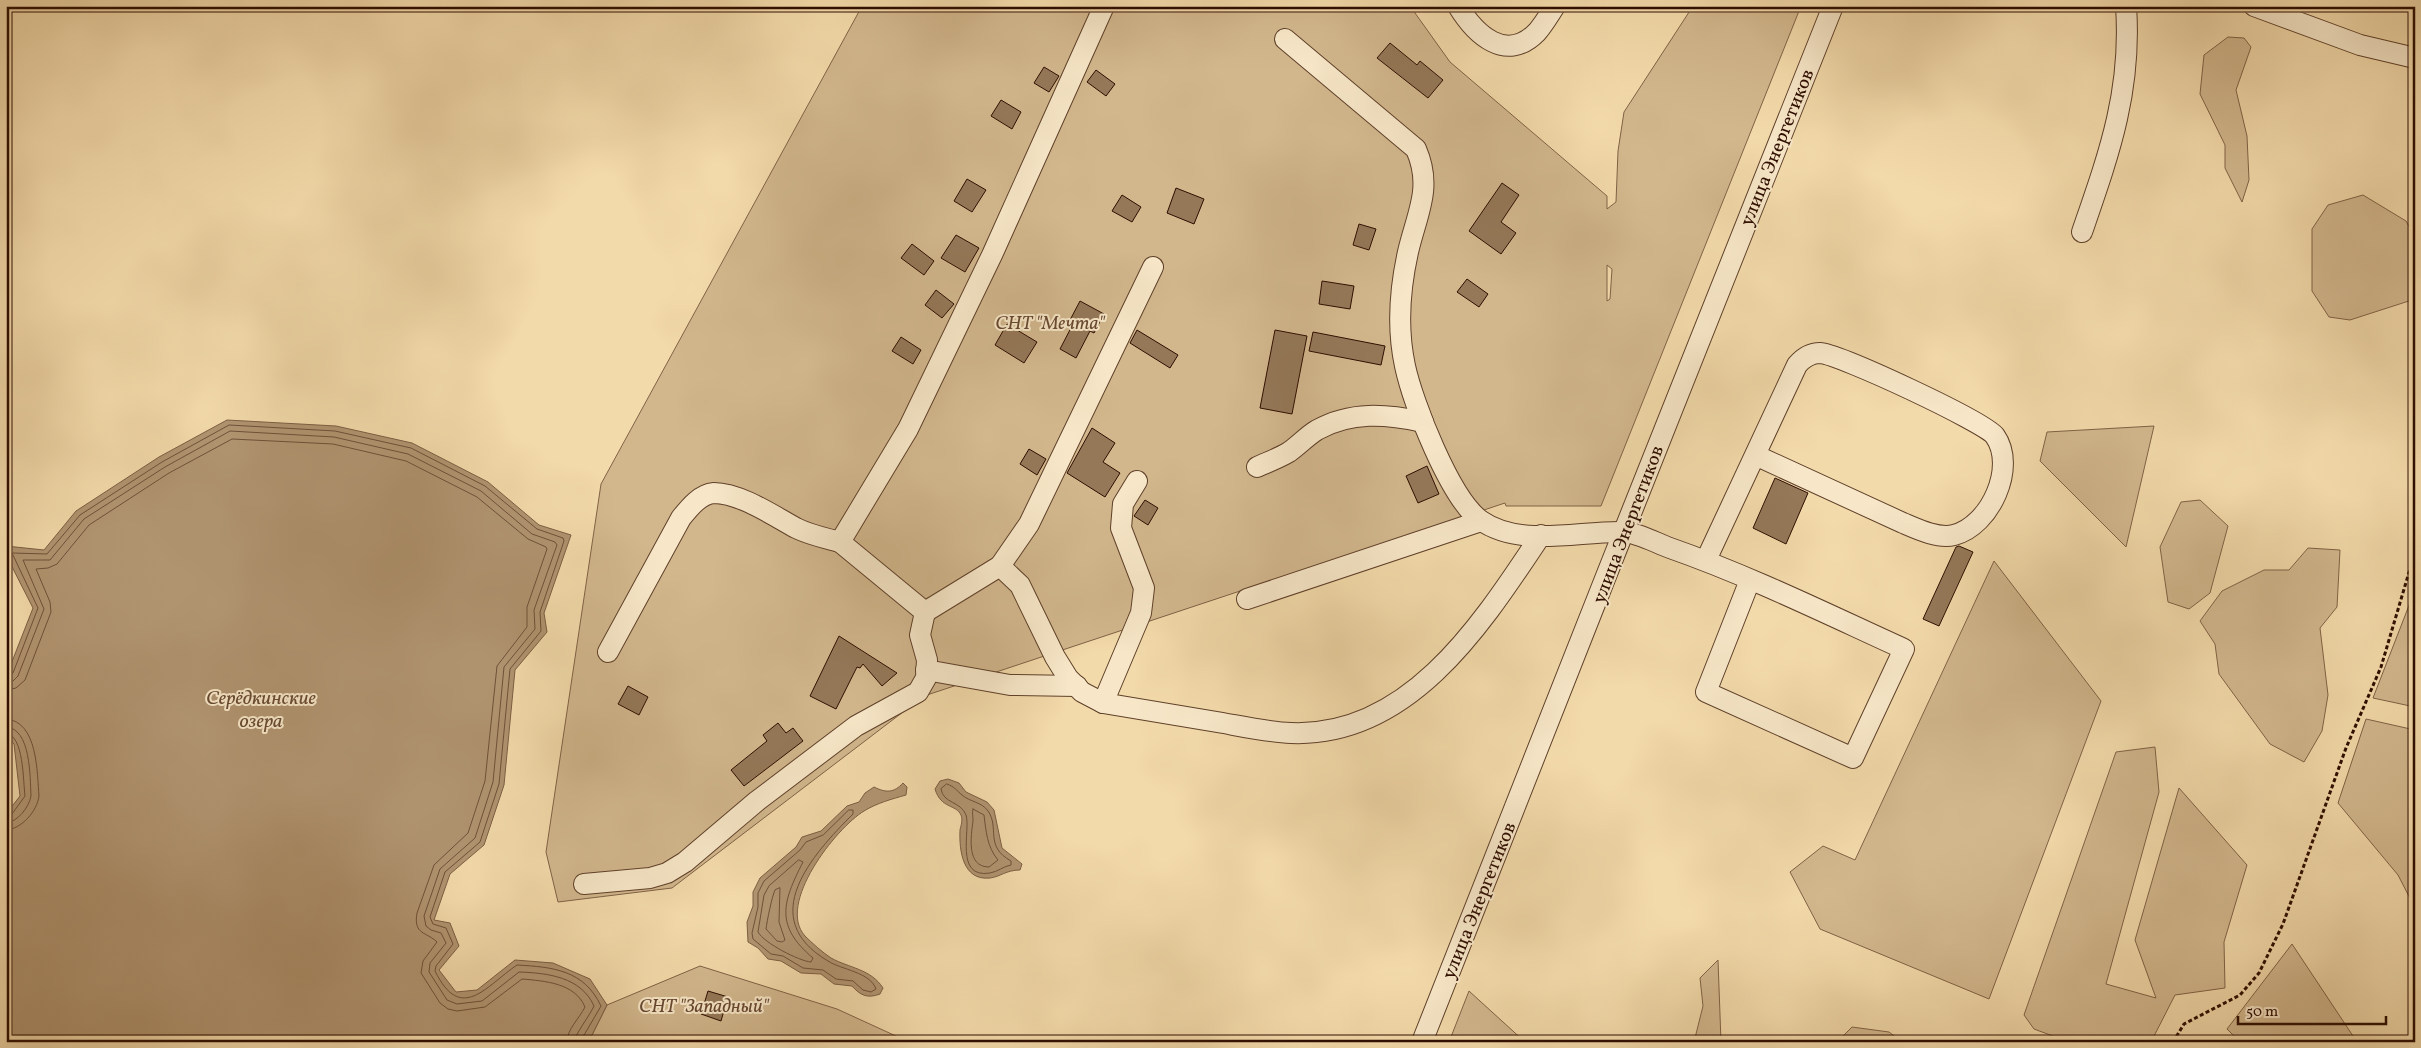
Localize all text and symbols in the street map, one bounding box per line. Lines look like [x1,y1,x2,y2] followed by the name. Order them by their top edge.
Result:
[1734,65,1821,230] street label: улица Энергетиков
[995,311,1105,337] park label: СНТ "Мечта"
[1587,442,1671,608] street label: улица Энергетиков
[206,685,317,736] water label: Серёдкинские озера
[1436,818,1523,983] street label: улица Энергетиков
[2238,993,2386,1025] scale bar
[639,994,770,1020] park label: СНТ "Западный"
[2246,1002,2278,1023] text: 50 m

